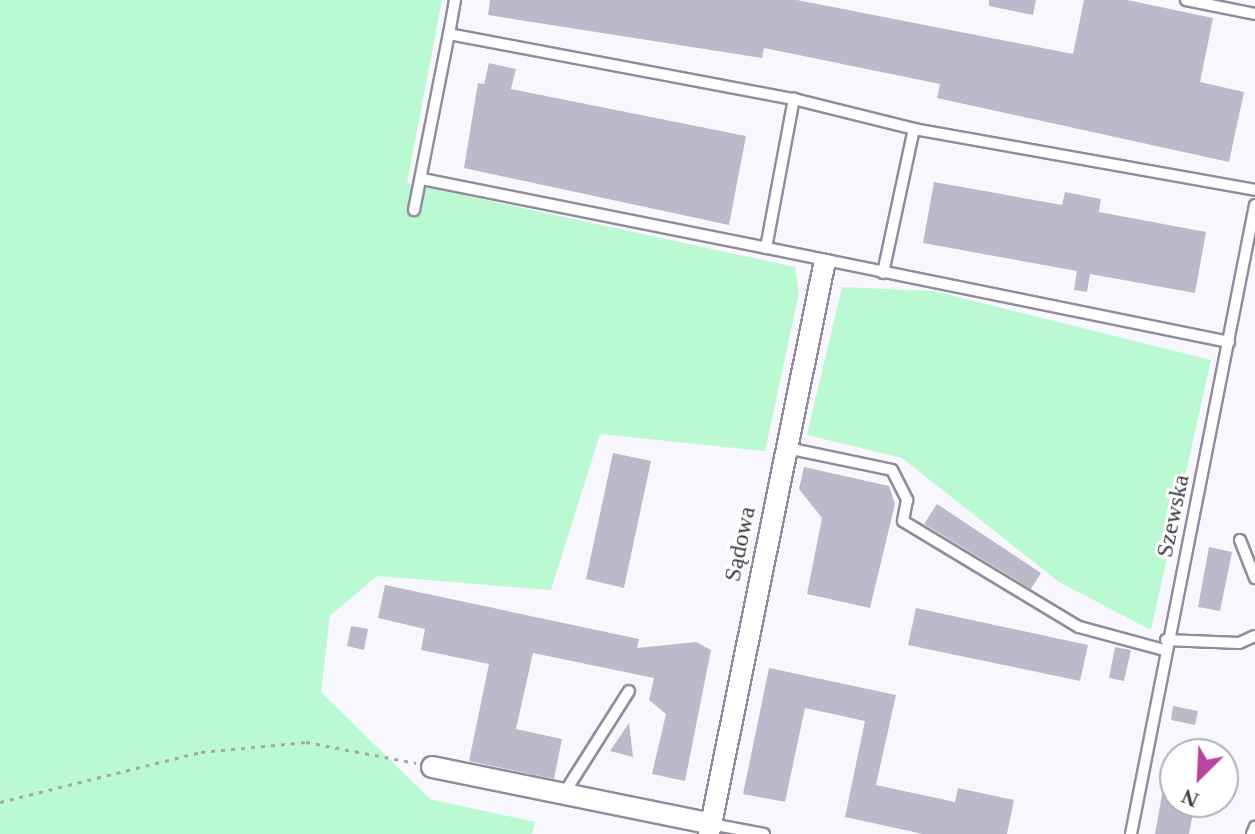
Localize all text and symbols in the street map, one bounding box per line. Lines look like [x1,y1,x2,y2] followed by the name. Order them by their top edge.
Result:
[1150,472,1196,560] street label: Szewska
[718,504,762,584] street label: Sądowa
[1159,738,1239,818] north arrow
[1178,784,1202,813] text: N

